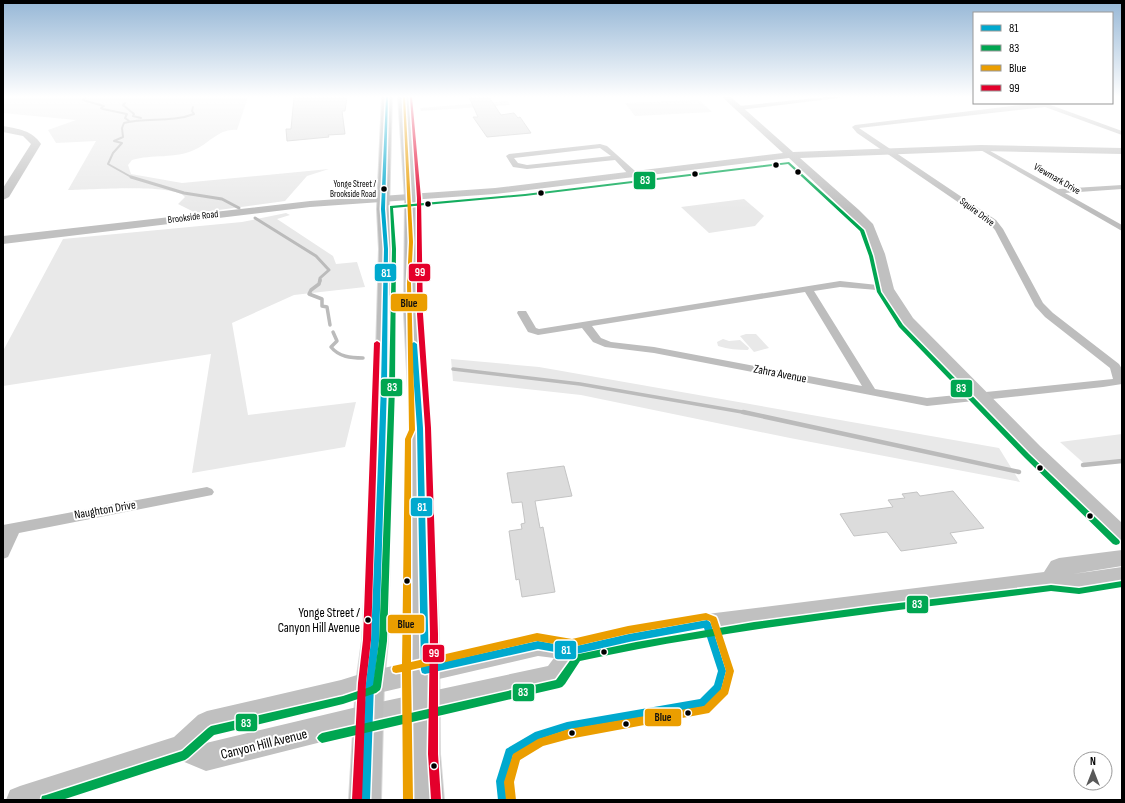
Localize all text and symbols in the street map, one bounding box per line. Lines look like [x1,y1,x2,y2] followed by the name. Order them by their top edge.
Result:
[973,12,1113,104] legend
[1009,21,1019,36] text: 81
[1009,41,1019,56] text: 83
[1009,61,1027,76] text: Blue
[1009,81,1020,96] text: 99
[771,160,781,170] unlabelled marker
[1031,161,1083,197] street label: Viewmark Drive
[793,167,803,177] unlabelled marker
[690,169,700,179] unlabelled marker
[633,171,656,190] line badge: 83
[640,174,650,187] text: 83
[330,179,376,200] place label: Yonge Street / Brookside Road
[379,184,389,194] marker: Yonge Street / Brookside Road
[536,188,546,198] unlabelled marker
[957,195,997,229] street label: Squire Drive
[423,199,433,209] unlabelled marker
[167,208,219,226] street label: Brookside Road
[374,263,397,282] line badge: 81
[408,263,431,282] line badge: 99
[415,266,425,279] text: 99
[381,267,391,280] text: 81
[390,293,428,312] line badge: Blue
[401,297,418,310] text: Blue
[752,362,808,387] street label: Zahra Avenue
[380,378,403,397] line badge: 83
[950,379,973,398] line badge: 83
[387,381,397,394] text: 83
[956,382,966,395] text: 83
[1035,463,1045,473] unlabelled marker
[73,497,137,523] street label: Naughton Drive
[410,497,433,517] line badge: 81
[417,501,427,514] text: 81
[1085,511,1095,521] unlabelled marker
[402,576,412,586] unlabelled marker
[906,595,929,614] line badge: 83
[912,598,922,611] text: 83
[278,605,360,636] place label: Yonge Street / Canyon Hill Avenue
[387,614,425,634] line badge: Blue
[363,615,373,625] marker: Yonge Street / Canyon Hill Avenue
[398,618,415,631] text: Blue
[554,640,577,660] line badge: 81
[422,644,445,663] line badge: 99
[561,644,571,657] text: 81
[429,647,439,660] text: 99
[599,647,609,657] unlabelled marker
[512,683,535,702] line badge: 83
[518,686,528,699] text: 83
[644,708,682,727] line badge: Blue
[683,708,693,718] unlabelled marker
[655,711,672,724] text: Blue
[235,713,258,732] line badge: 83
[241,717,251,730] text: 83
[621,719,631,729] unlabelled marker
[219,725,309,763] street label: Canyon Hill Avenue
[567,728,577,738] unlabelled marker
[1073,751,1113,791] north arrow
[1090,755,1096,768] text: N
[429,761,439,771] unlabelled marker

